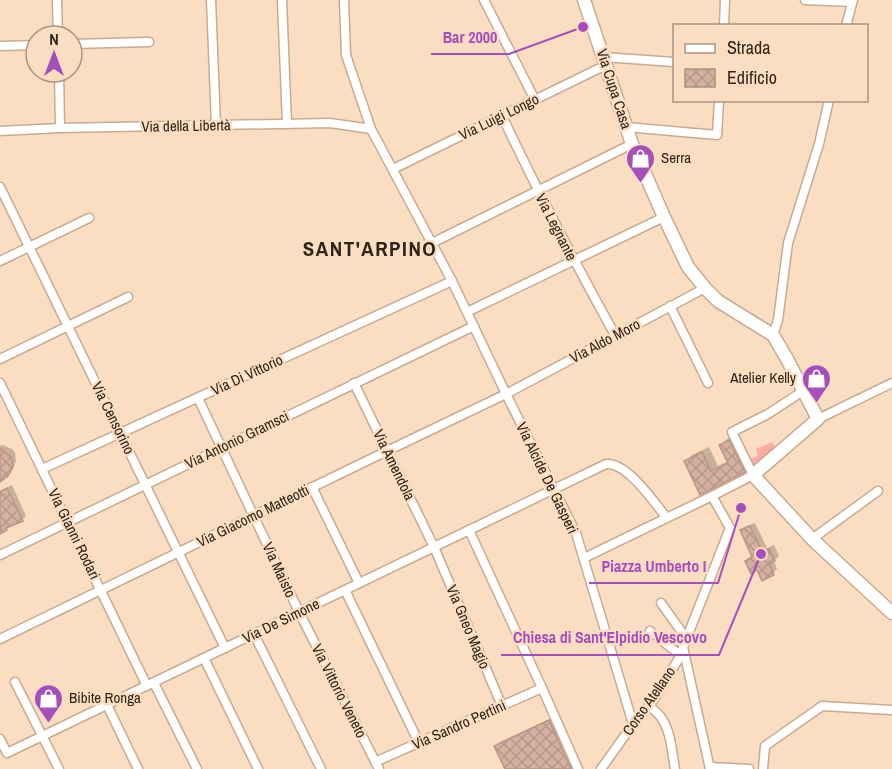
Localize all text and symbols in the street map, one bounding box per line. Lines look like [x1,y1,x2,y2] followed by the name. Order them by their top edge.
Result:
[431,20,509,54] callout: Bar 2000
[24,24,84,84] north arrow
[673,24,868,102] legend
[443,26,497,48] text: Bar 2000
[49,28,59,50] text: N
[727,35,771,60] text: Strada
[592,46,637,132] street label: Via Cupa Casa
[727,65,777,90] text: Edificio
[455,88,542,145] street label: Via Luigi Longo
[141,114,231,137] street label: Via della Libertà
[624,142,656,184] shop icon: Serra
[661,147,691,168] place label: Serra
[531,189,582,264] street label: Via Legnante
[303,234,437,263] district label: SANT'ARPINO
[566,313,644,368] street label: Via Aldo Moro
[208,349,286,400] street label: Via Di Vittorio
[801,362,833,404] shop icon: Atelier Kelly
[729,367,797,388] place label: Atelier Kelly
[87,378,140,458] street label: Via Censorino
[181,405,292,474] street label: Via Antonio Gramsci
[511,419,584,537] street label: Via Alcide De Gasperi
[368,426,421,504] street label: Via Amendola
[193,479,313,552] street label: Via Giacomo Matteotti
[43,485,106,583] street label: Via Gianni Rodari
[258,539,301,601] street label: Via Maisto
[589,549,718,583] callout: Piazza Umberto I
[602,555,707,577] text: Piazza Umberto I
[441,582,496,672] street label: Via Gneo Magio
[239,593,323,648] street label: Via De Simone
[501,621,719,655] callout: Chiesa di Sant'Elpidio Vescovo
[513,626,707,648] text: Chiesa di Sant'Elpidio Vescovo
[307,640,372,742] street label: Via Vittorio Veneto
[617,662,680,740] street label: Corso Atellano
[32,682,64,724] shop icon: Bibite Ronga
[69,687,141,708] place label: Bibite Ronga
[408,694,509,755] street label: Via Sandro Pertini

